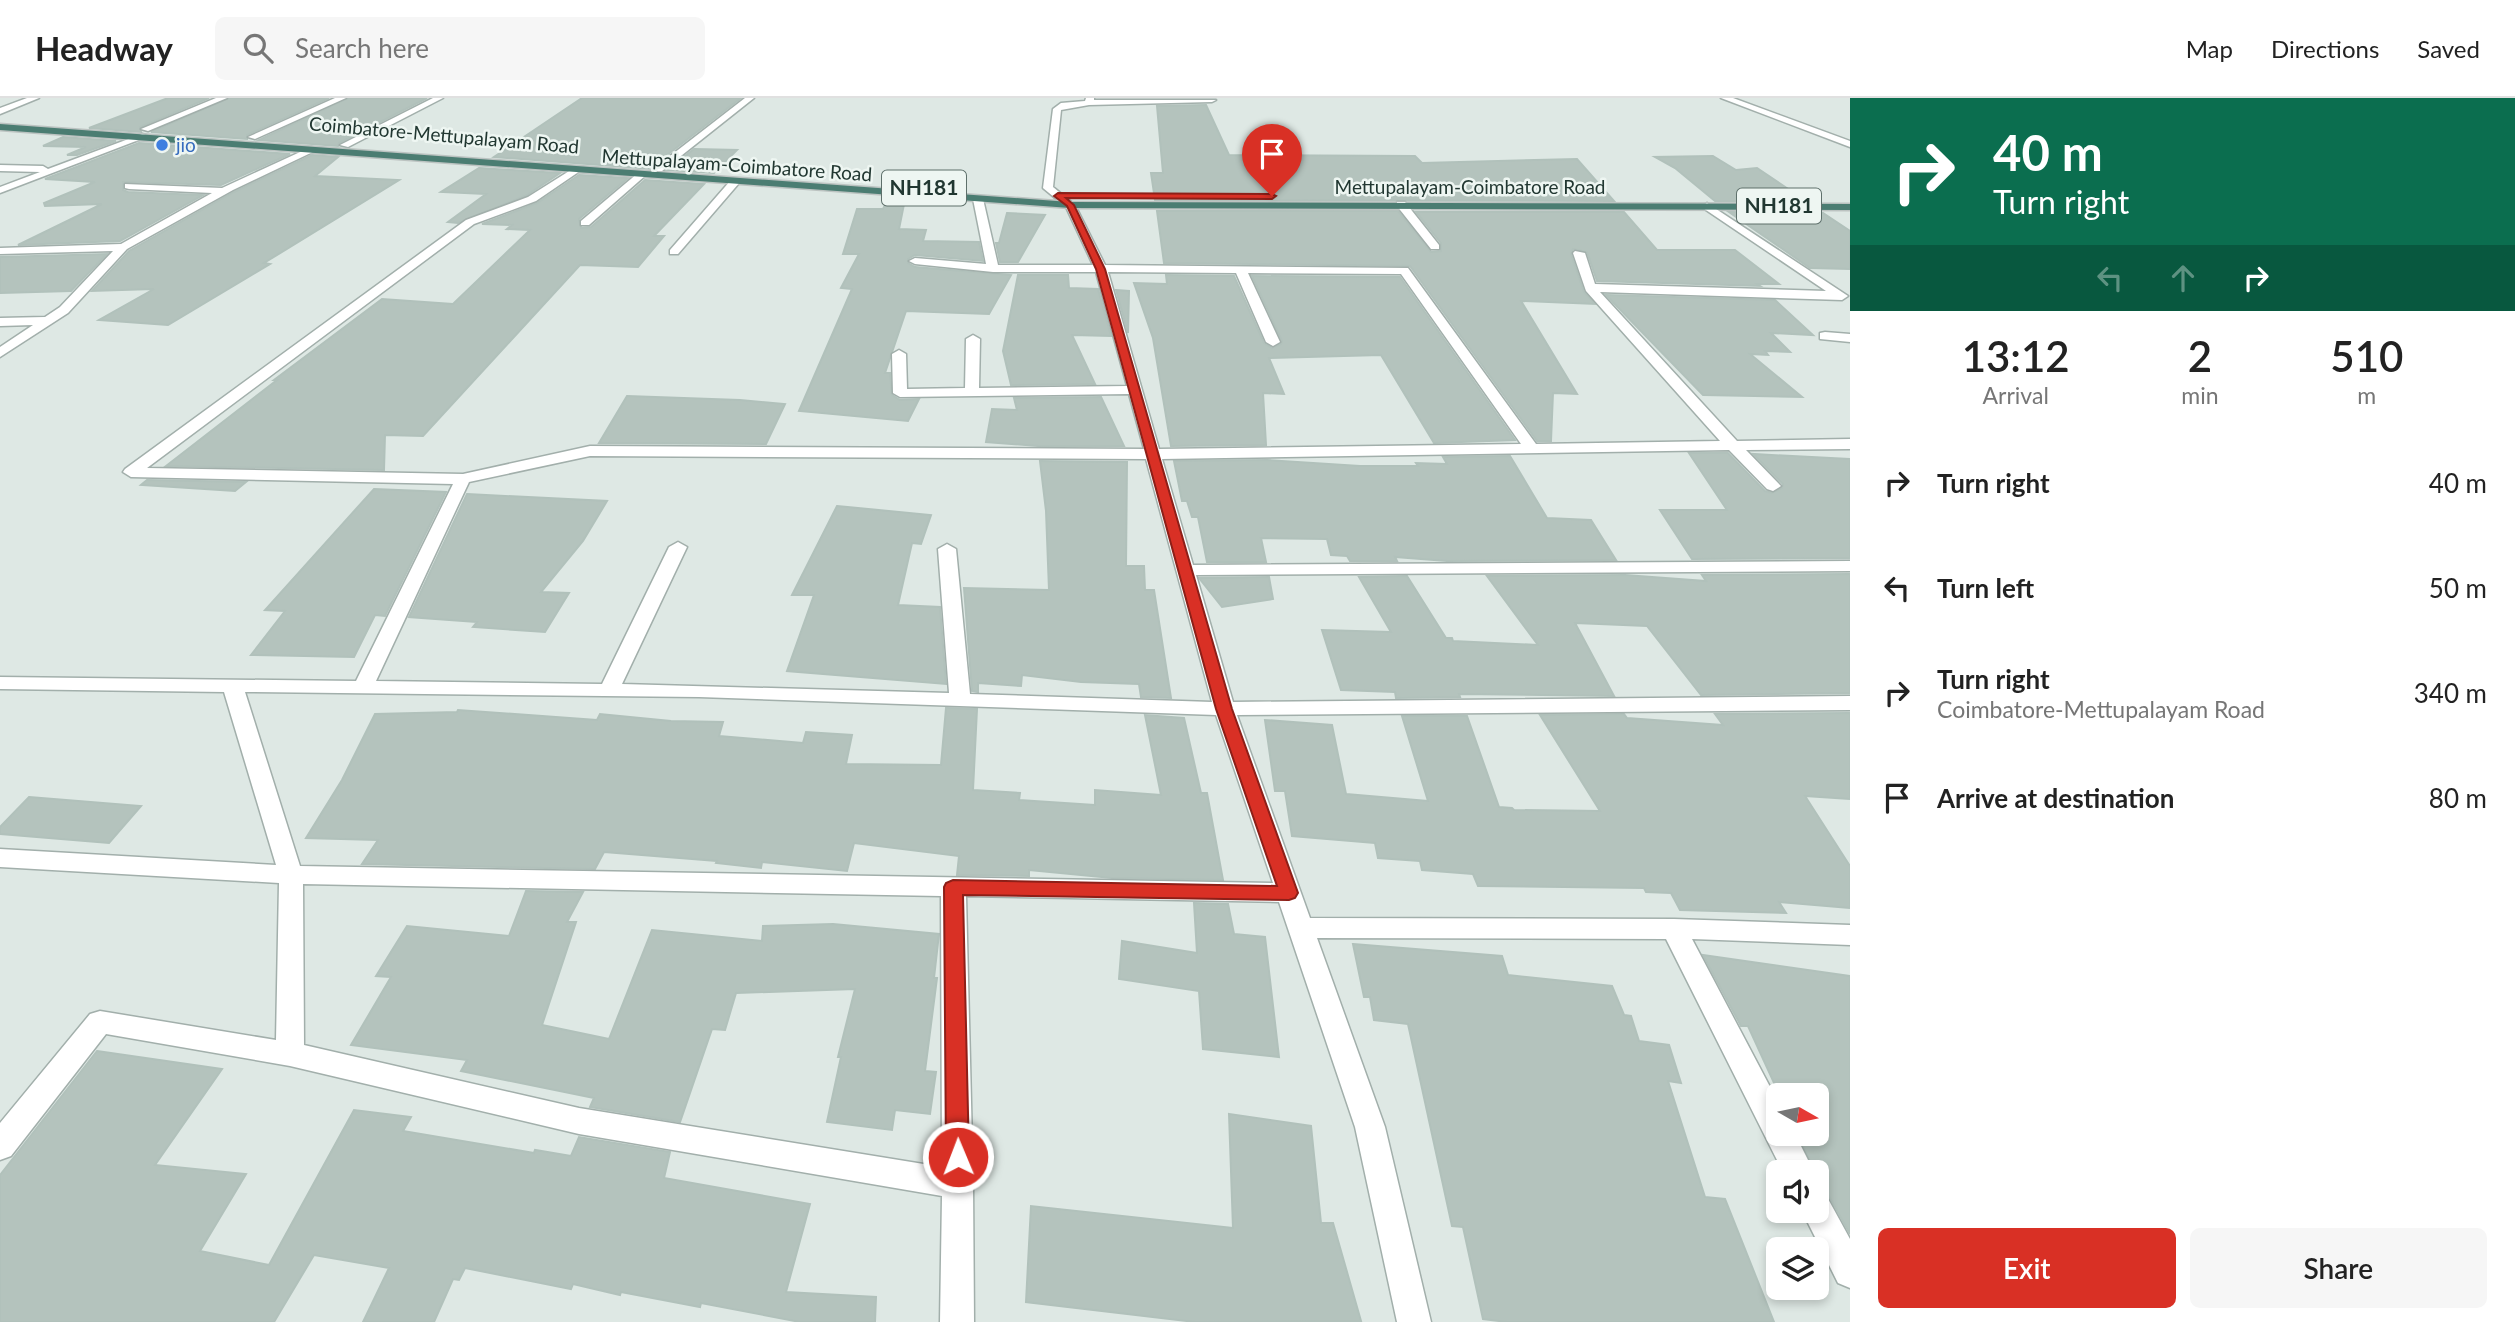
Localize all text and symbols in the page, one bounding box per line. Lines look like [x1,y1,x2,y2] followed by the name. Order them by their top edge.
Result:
[215,17,705,80] search box
[35,28,173,68] text: Headway
[239,29,277,67] icon: search
[295,32,429,64] text: Search here
[2186,34,2233,63] text: Map
[2271,34,2379,63] text: Directions
[2417,34,2480,63] text: Saved
[308,111,580,158] street label: Coimbatore-Mettupalayam Road
[1993,123,2103,181] text: 40 m
[1242,124,1302,196] pin
[1878,126,1969,217] icon: right
[175,133,196,156] place label: jio
[1253,135,1291,173] icon: arrive
[154,137,170,153] marker: jio
[601,144,873,185] street label: Mettupalayam-Coimbatore Road
[882,170,966,206] road number: NH181
[1335,175,1605,198] street label: Mettupalayam-Coimbatore Road
[1993,182,2129,221] text: Turn right
[1737,188,1821,224] road number: NH181
[2091,259,2129,297] icon: left
[2164,259,2202,297] icon: ahead
[2237,259,2275,297] icon: right
[1962,331,2070,381] text: 13:12
[2188,331,2212,381] text: 2
[2330,331,2403,381] text: 510
[1983,381,2049,409] text: Arrival
[2181,381,2219,409] text: min
[2357,381,2376,409] text: m
[1878,464,1916,502] icon: right
[1937,467,2050,499] text: Turn right
[2429,467,2487,499] text: 40 m
[1878,569,1916,607] icon: left
[1937,572,2034,604] text: Turn left
[2429,572,2487,604] text: 50 m
[1937,663,2050,695] text: Turn right
[1878,674,1916,712] icon: right
[2414,677,2487,709] text: 340 m
[1937,695,2265,723] text: Coimbatore-Mettupalayam Road
[1878,779,1916,817] icon: arrive
[1937,782,2174,814] text: Arrive at destination
[2429,782,2487,814] text: 80 m
[1766,1083,1829,1146] north arrow
[1766,1083,1829,1300] map controls
[921,1120,995,1194] position arrow
[1766,1160,1829,1223] button: sound
[1878,1228,2176,1308] button: Exit
[2190,1228,2487,1308] button: Share
[1766,1237,1829,1300] button: layers

